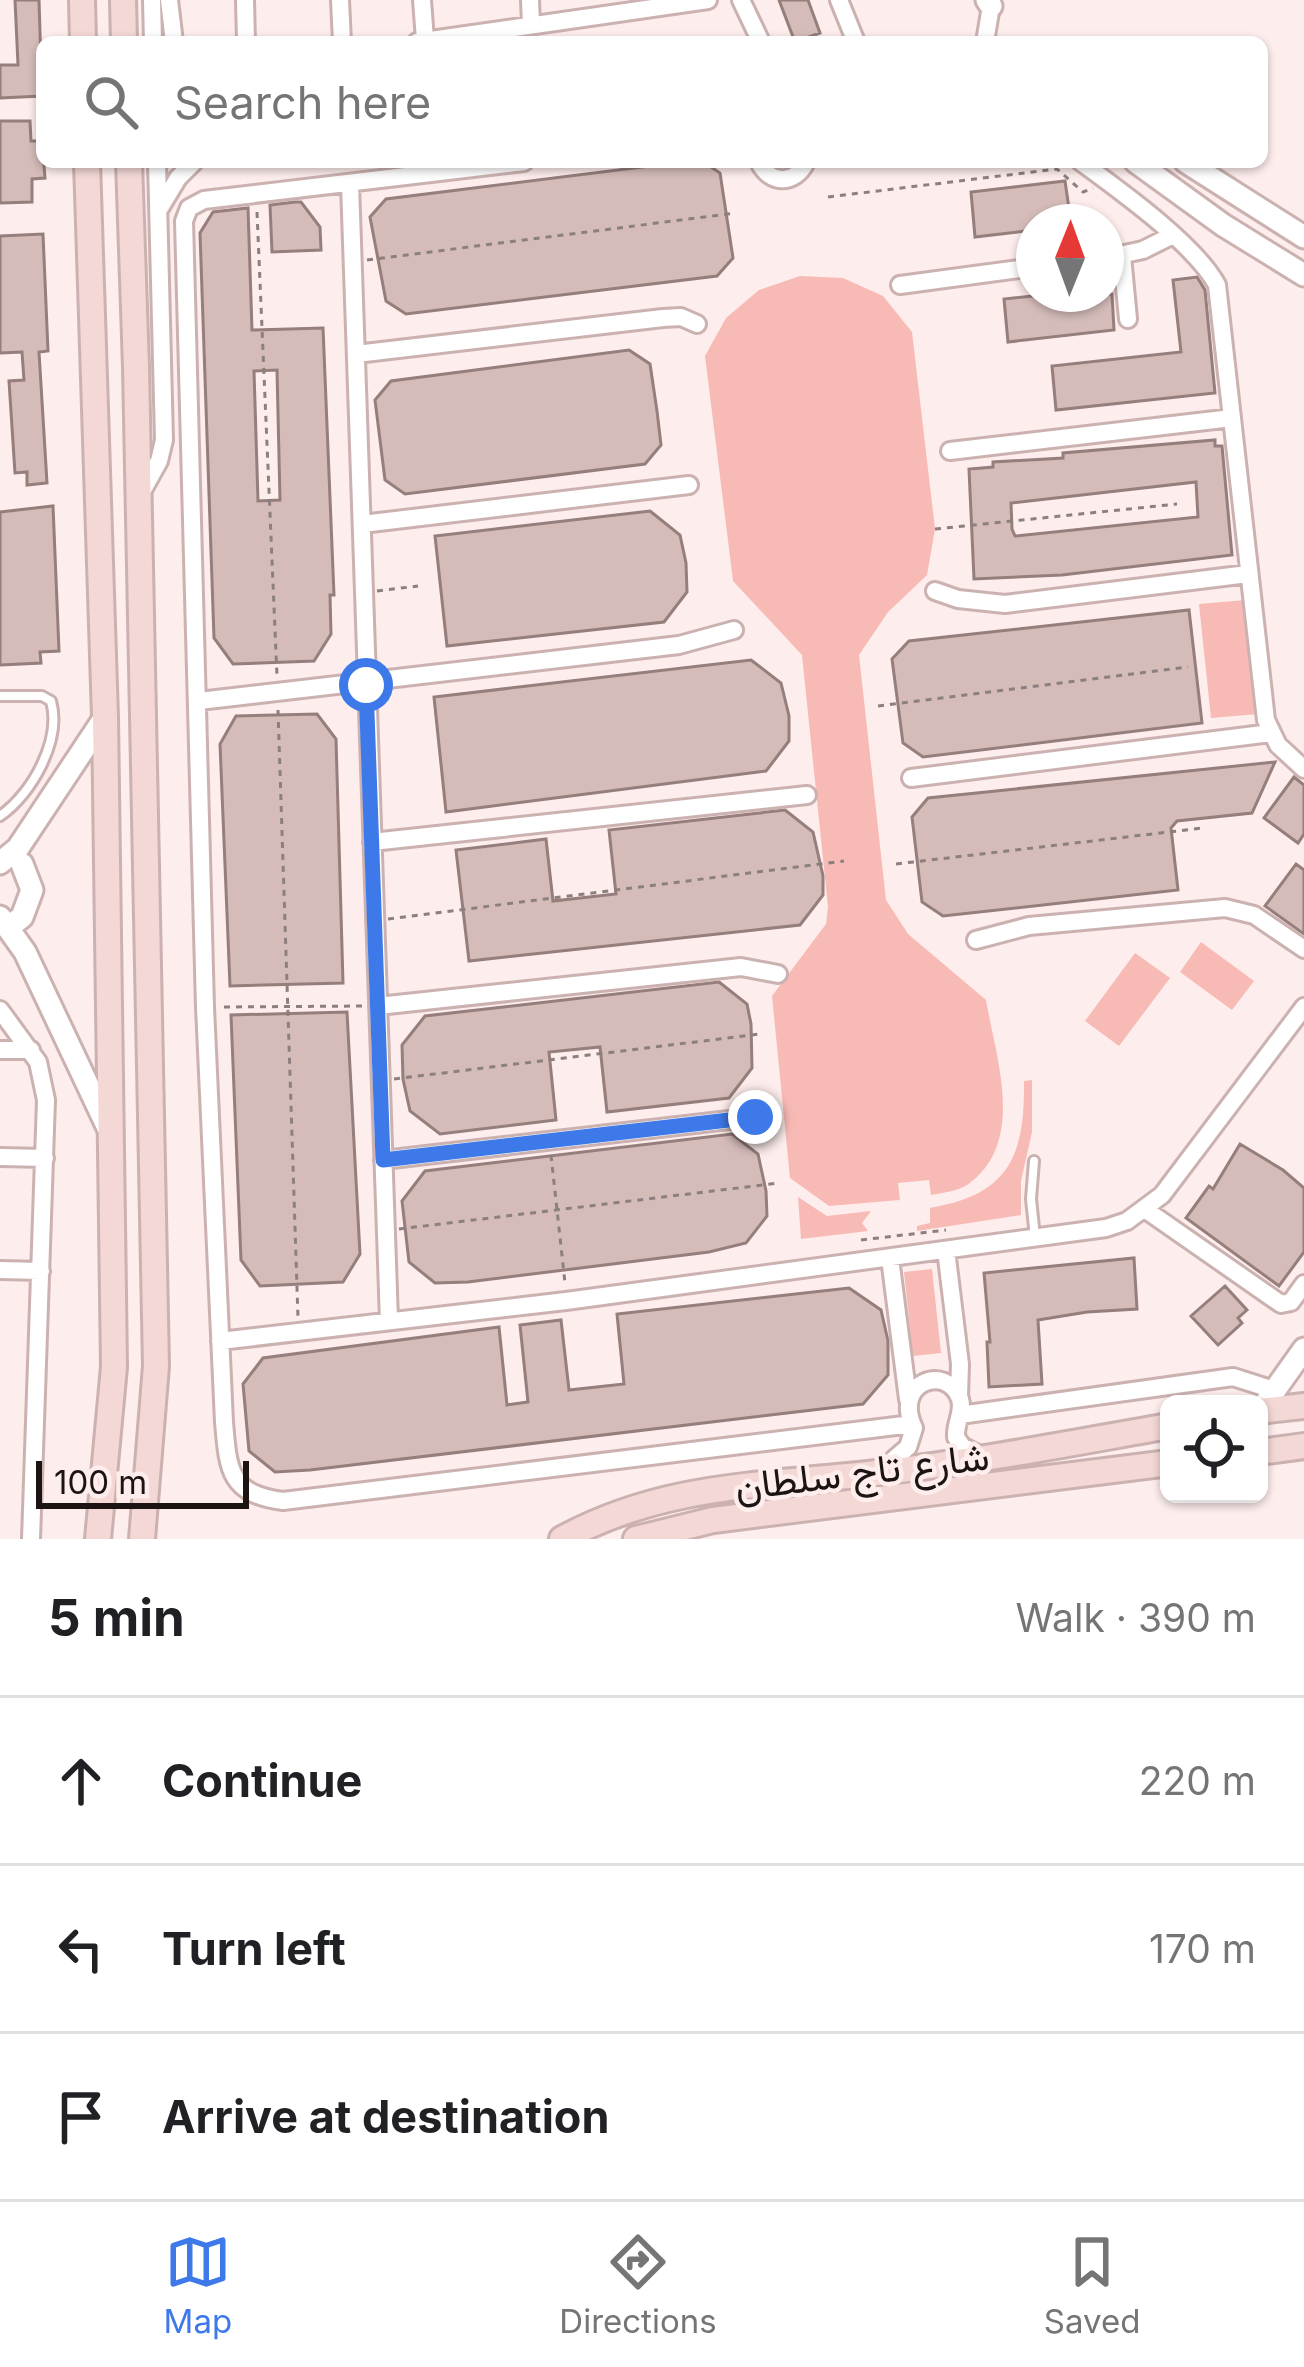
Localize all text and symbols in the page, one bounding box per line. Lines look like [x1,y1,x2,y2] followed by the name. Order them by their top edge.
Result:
[36,36,1268,168] search box
[78,69,144,135] icon: search
[174,75,431,130] text: Search here
[1016,204,1124,312] north arrow
[339,658,393,712] route start
[728,1090,782,1144] route end
[1160,1395,1268,1503] map controls
[1160,1395,1268,1503] button: locate
[732,1432,992,1513] street label: شارع تاج سلطان
[36,1455,249,1508] scale bar
[54,1462,147,1502] text: 100 m
[48,1587,185,1648] text: 5 min
[1016,1594,1256,1641] text: Walk · 390 m
[48,1748,114,1814] icon: ahead
[162,1753,362,1808] text: Continue
[1139,1757,1256,1804] text: 220 m
[48,1916,114,1982] icon: left
[162,1921,346,1976] text: Turn left
[1149,1925,1256,1972] text: 170 m
[48,2084,114,2150] icon: arrive
[162,2089,609,2144] text: Arrive at destination
[164,2229,232,2341] tab: Map
[559,2229,717,2341] tab: Directions
[1044,2229,1140,2341] tab: Saved

